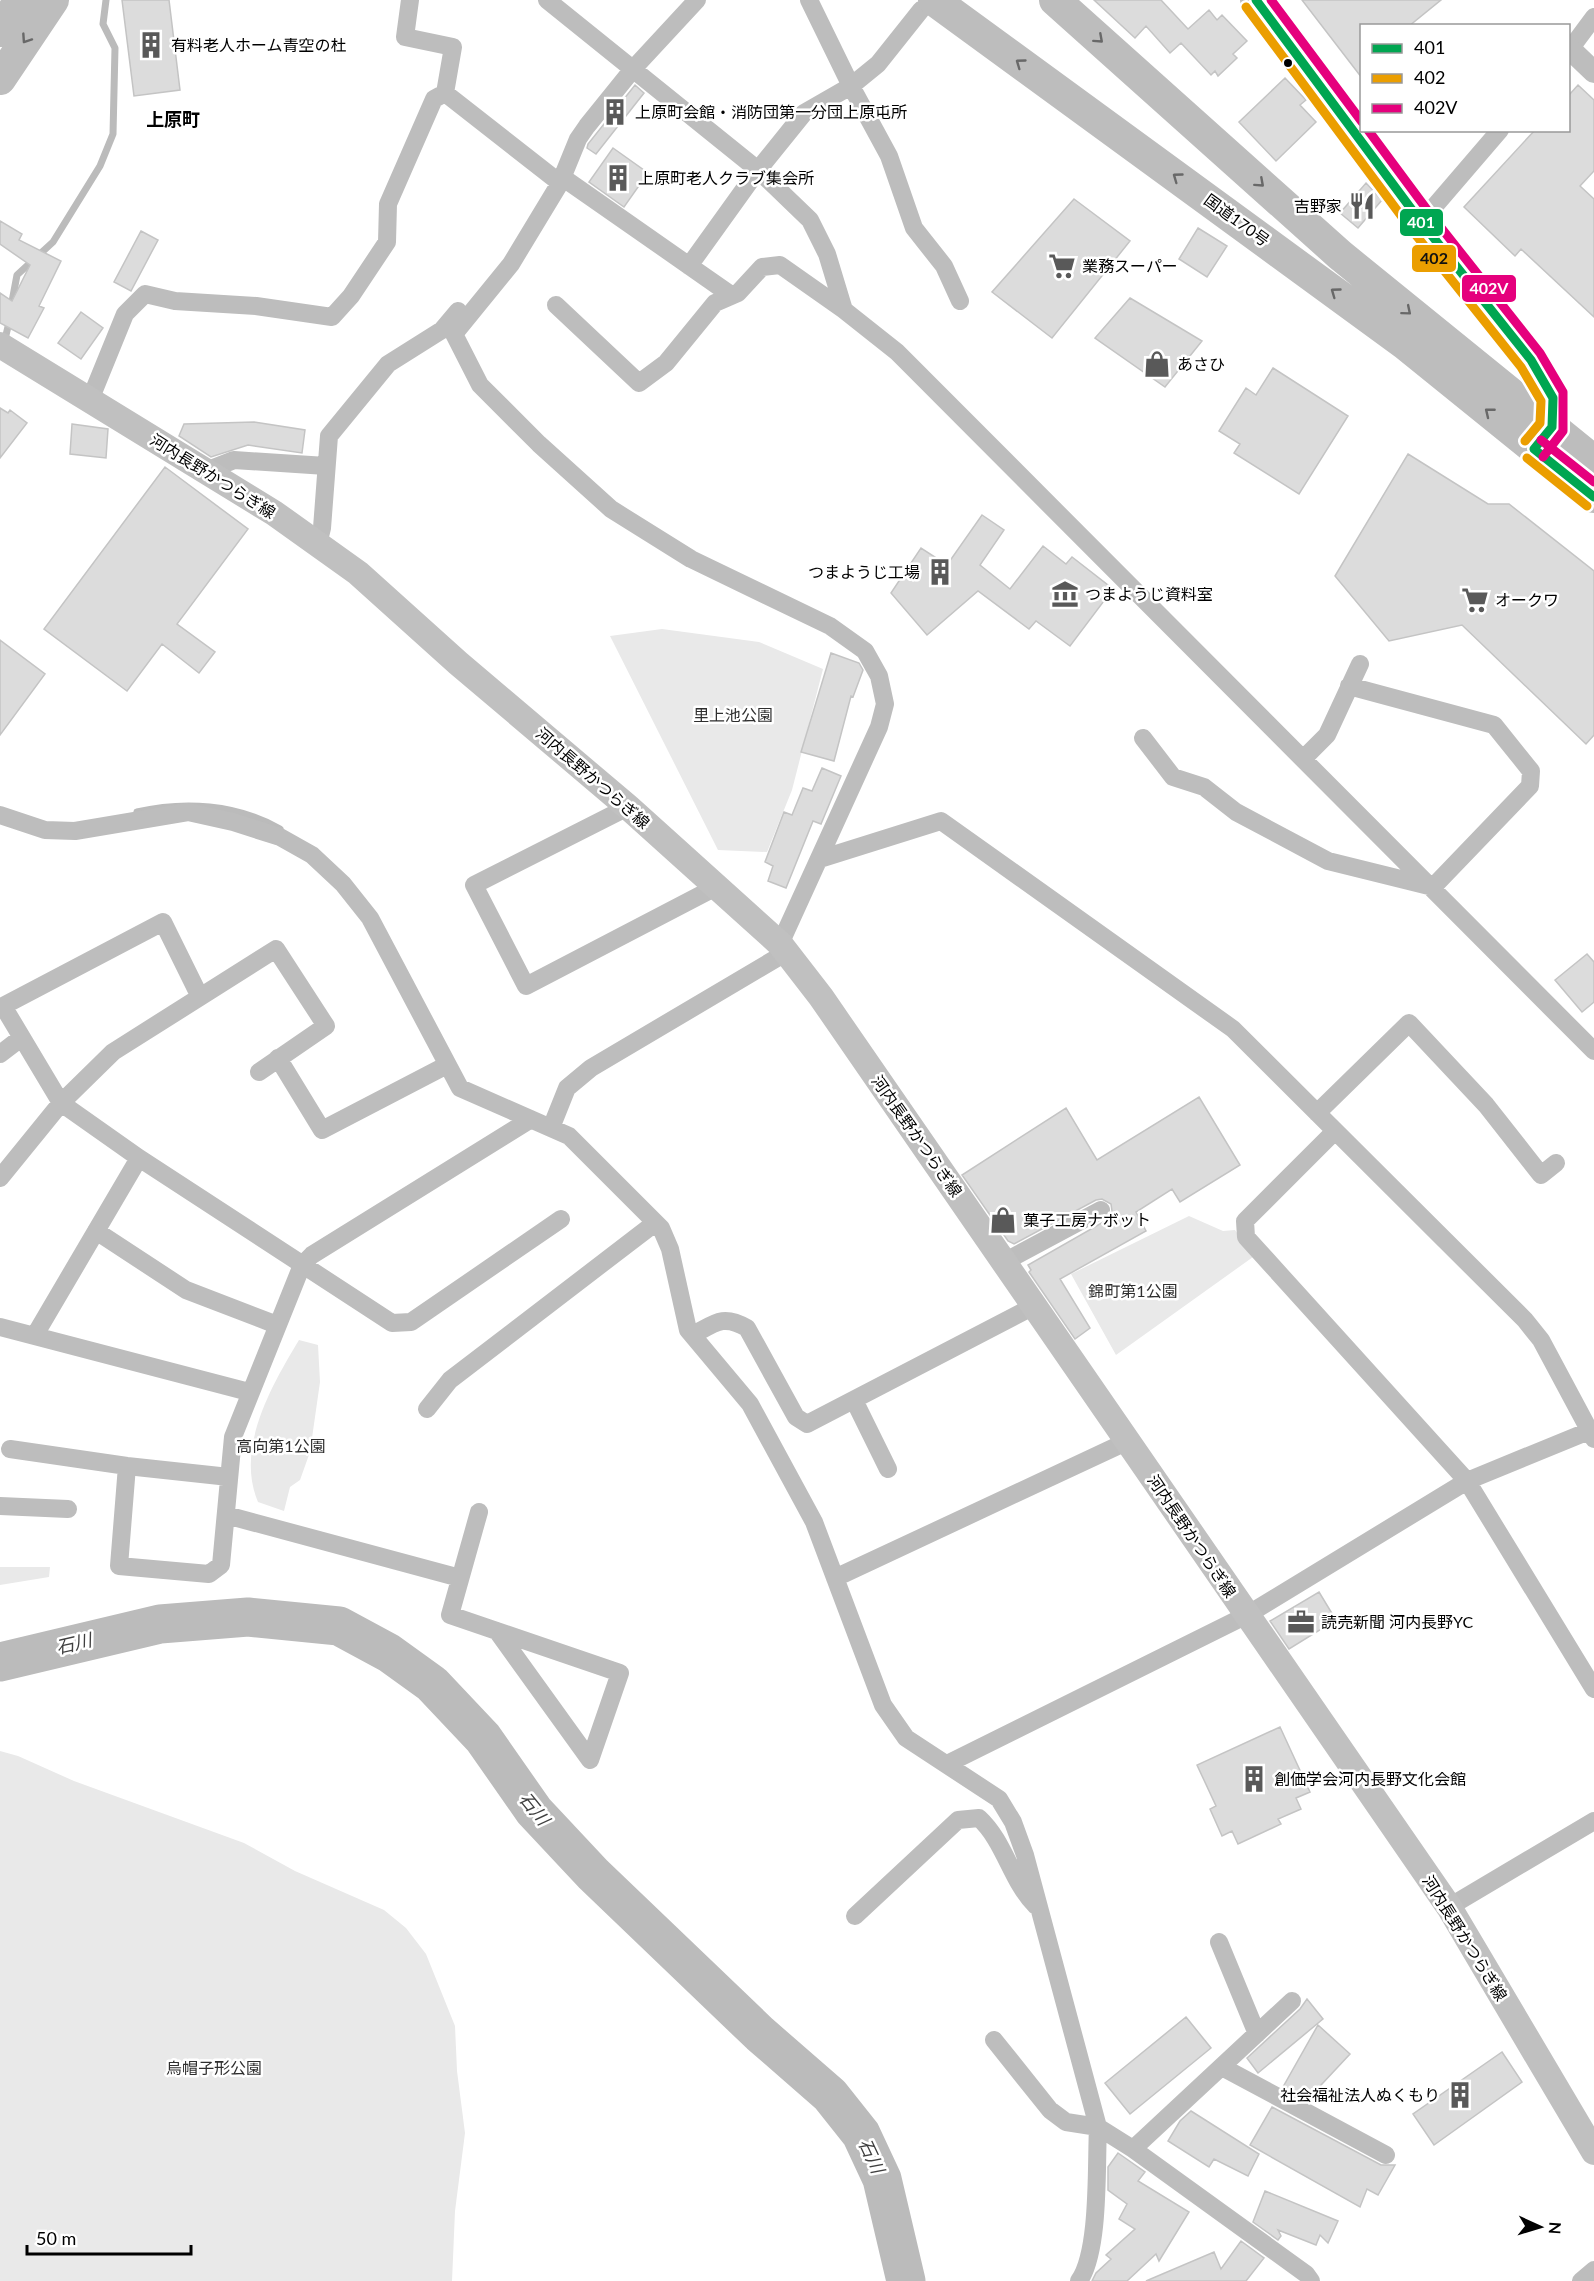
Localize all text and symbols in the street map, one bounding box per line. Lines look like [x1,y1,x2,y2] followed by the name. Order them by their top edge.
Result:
[1360,24,1570,132] legend
[136,30,166,60] building icon: 有料老人ホーム青空の杜
[1092,32,1103,43] one-way arrow
[22,33,33,44] one-way arrow
[171,35,347,54] place label: 有料老人ホーム青空の杜
[1414,36,1445,58] text: 401
[1282,57,1294,69] unlabelled marker
[1015,59,1026,70] one-way arrow
[1414,66,1445,88] text: 402
[1414,96,1458,118] text: 402V
[600,97,630,127] building icon: 上原町会館・消防団第一分団上原屯所
[635,102,907,121] place label: 上原町会館・消防団第一分団上原屯所
[146,108,200,130] district label: 上原町
[603,163,633,193] building icon: 上原町老人クラブ集会所
[638,168,814,187] place label: 上原町老人クラブ集会所
[1173,173,1184,184] one-way arrow
[1253,176,1263,187] one-way arrow
[1201,190,1274,250] street label: 国道170号
[1347,191,1377,221] restaurant icon: 吉野家
[1294,196,1342,215] place label: 吉野家
[1399,208,1444,237] line badge: 401
[1407,212,1435,231] text: 401
[1411,244,1457,273] line badge: 402
[1420,248,1448,267] text: 402
[1047,251,1077,281] supermarket icon: 業務スーパー
[1082,256,1178,275] place label: 業務スーパー
[1461,274,1517,303] line badge: 402V
[1470,278,1509,297] text: 402V
[1331,288,1342,299] one-way arrow
[1400,303,1411,314] one-way arrow
[1142,349,1172,379] shop icon: あさひ
[1177,354,1225,373] place label: あさひ
[1485,408,1496,419] one-way arrow
[147,429,279,522] street label: 河内長野かつらぎ線
[925,557,955,587] building icon: つまようじ工場
[808,562,920,581] place label: つまようじ工場
[1050,579,1080,609] museum icon: つまようじ資料室
[1085,584,1213,603] place label: つまようじ資料室
[1460,585,1490,615] supermarket icon: オークワ
[1495,590,1559,609] place label: オークワ
[693,705,773,724] park label: 里上池公園
[533,723,654,832] street label: 河内長野かつらぎ線
[868,1071,966,1200] street label: 河内長野かつらぎ線
[988,1205,1018,1235] shop icon: 菓子工房ナボット
[1023,1210,1151,1229] place label: 菓子工房ナボット
[1088,1281,1178,1300] park label: 錦町第1公園
[236,1436,326,1455] park label: 高向第1公園
[1144,1471,1241,1601] street label: 河内長野かつらぎ線
[1286,1607,1316,1637] office icon: 読売新聞 河内長野YC
[1321,1612,1473,1631] place label: 読売新聞 河内長野YC
[54,1628,96,1658] water label: 石川
[1239,1764,1269,1794] building icon: 創価学会河内長野文化会館
[1274,1769,1466,1788] place label: 創価学会河内長野文化会館
[515,1787,556,1831] water label: 石川
[1419,1872,1512,2004] street label: 河内長野かつらぎ線
[166,2058,262,2077] park label: 烏帽子形公園
[1445,2080,1475,2110] building icon: 社会福祉法人ぬくもり
[1280,2085,1440,2104] place label: 社会福祉法人ぬくもり
[854,2135,890,2178] water label: 石川
[1510,2197,1570,2257] north arrow
[27,2218,190,2256] scale bar
[1546,2221,1565,2235] text: N
[36,2227,76,2249] text: 50 m

